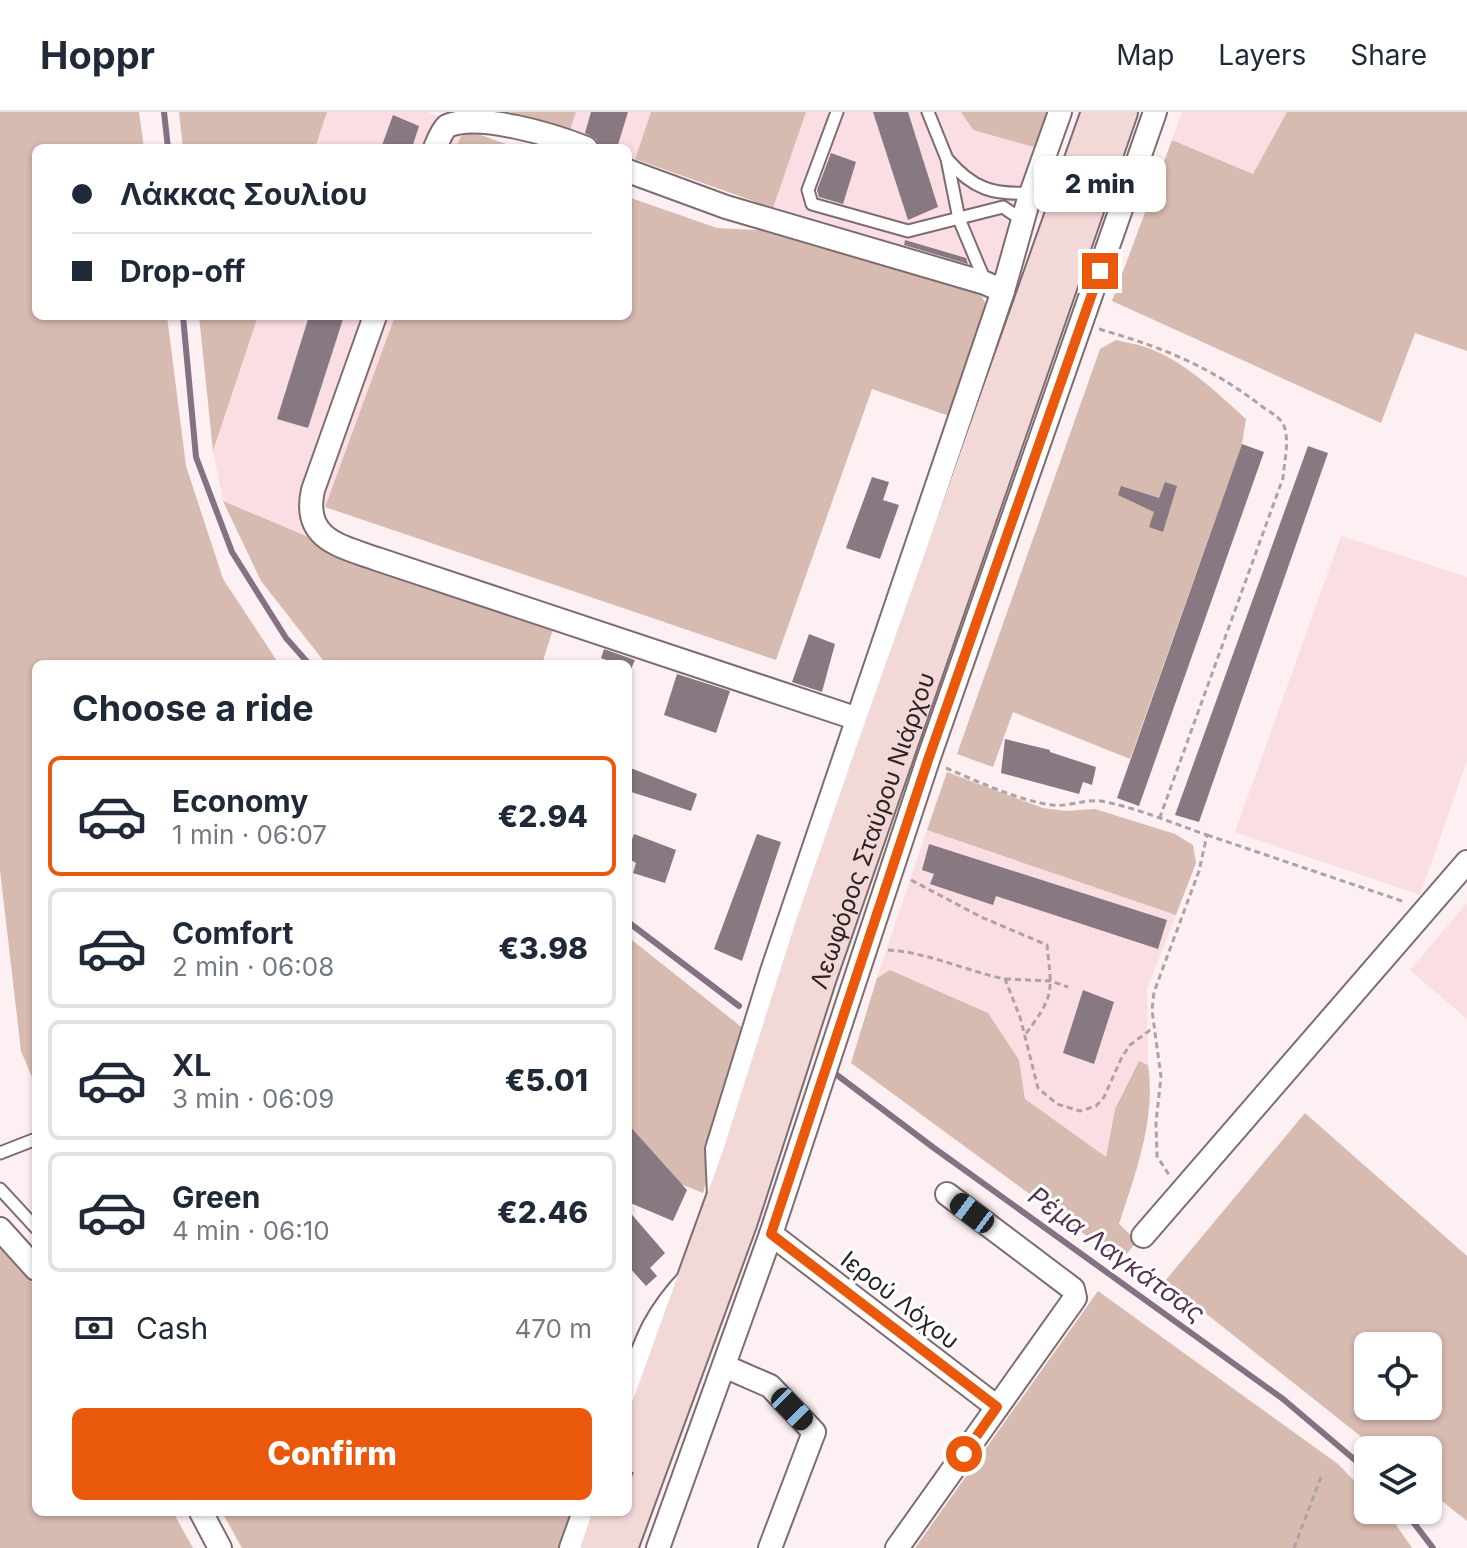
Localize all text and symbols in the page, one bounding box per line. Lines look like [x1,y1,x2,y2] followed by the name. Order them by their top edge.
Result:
[40,32,155,78] text: Hoppr
[1116,38,1174,72] text: Map
[1218,38,1306,72] text: Layers
[1350,38,1427,72] text: Share
[1034,155,1166,211] callout: 2 min
[1065,168,1135,199] text: 2 min
[120,176,367,212] text: Λάκκας Σουλίου
[120,253,246,289] text: Drop-off
[1082,253,1118,289] route end
[804,668,940,992] street label: Λεωφόρος Σταύρου Νιάρχου
[72,686,314,730] text: Choose a ride
[76,780,148,852] icon: car
[172,783,308,819] text: Economy
[497,798,588,834] text: €2.94
[172,819,327,850] text: 1 min · 06:07
[76,912,148,984] icon: car
[172,915,293,951] text: Comfort
[498,930,588,966] text: €3.98
[172,951,334,982] text: 2 min · 06:08
[76,1044,148,1116] icon: car
[172,1047,211,1083] text: XL
[505,1062,588,1098] text: €5.01
[172,1083,334,1114] text: 3 min · 06:09
[76,1176,148,1248] icon: car
[172,1179,260,1215] text: Green
[1023,1180,1212,1329] water label: Ρέμα Λαγκάτσας
[946,1189,998,1237] car
[497,1194,588,1230] text: €2.46
[172,1215,330,1246] text: 4 min · 06:10
[835,1245,965,1355] street label: Ιερού Λόχου
[72,1306,116,1350] icon: cash
[136,1310,208,1346] text: Cash
[514,1313,592,1344] text: 470 m
[1354,1332,1442,1524] map controls
[1354,1332,1442,1420] button: locate
[767,1383,817,1435] car
[72,1408,592,1500] button: Confirm
[946,1436,982,1472] route start
[1354,1436,1442,1524] button: layers

